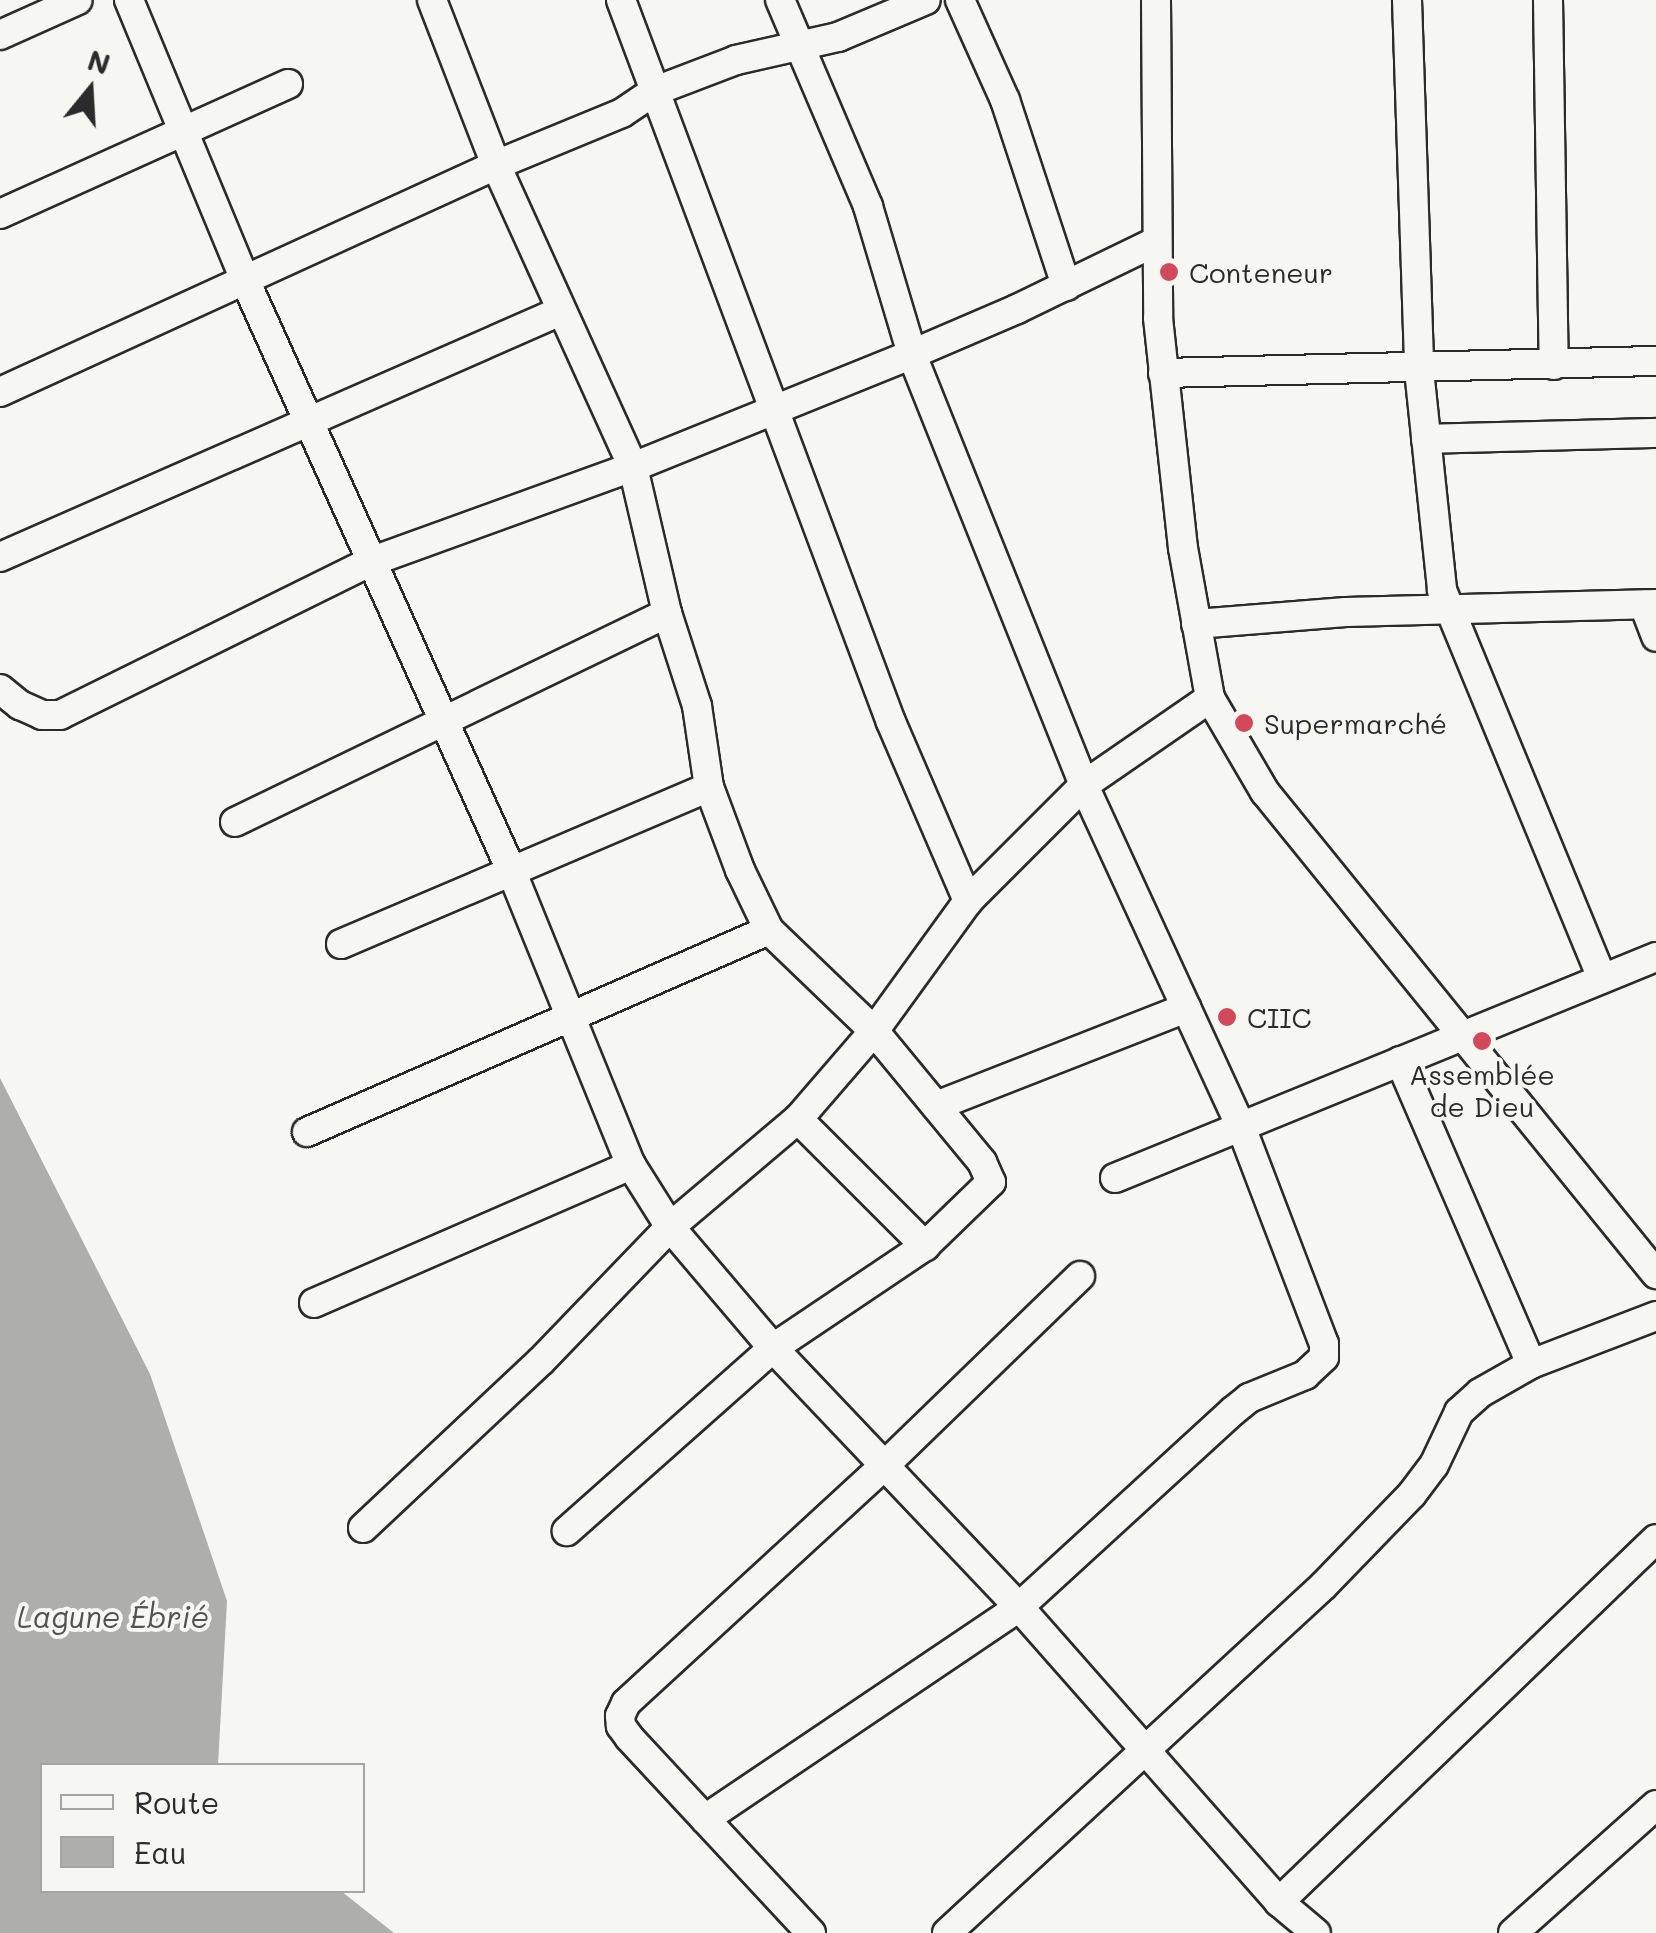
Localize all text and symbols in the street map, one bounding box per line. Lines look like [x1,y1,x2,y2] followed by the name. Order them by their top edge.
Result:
[40,40,140,140] north arrow
[84,41,115,82] text: N
[1189,255,1333,289] place label: Conteneur
[1158,261,1180,283] marker: Conteneur
[1264,706,1447,740] place label: Supermarché
[1233,712,1255,734] marker: Supermarché
[1247,1000,1312,1034] place label: CIIC
[1216,1006,1238,1028] marker: CIIC
[1471,1030,1493,1052] marker: Assemblée de Dieu
[1409,1057,1555,1123] place label: Assemblée de Dieu
[17,1598,209,1634] water label: Lagune Ébrié
[40,1763,365,1893] legend
[134,1782,219,1822] text: Route
[134,1832,186,1872] text: Eau

